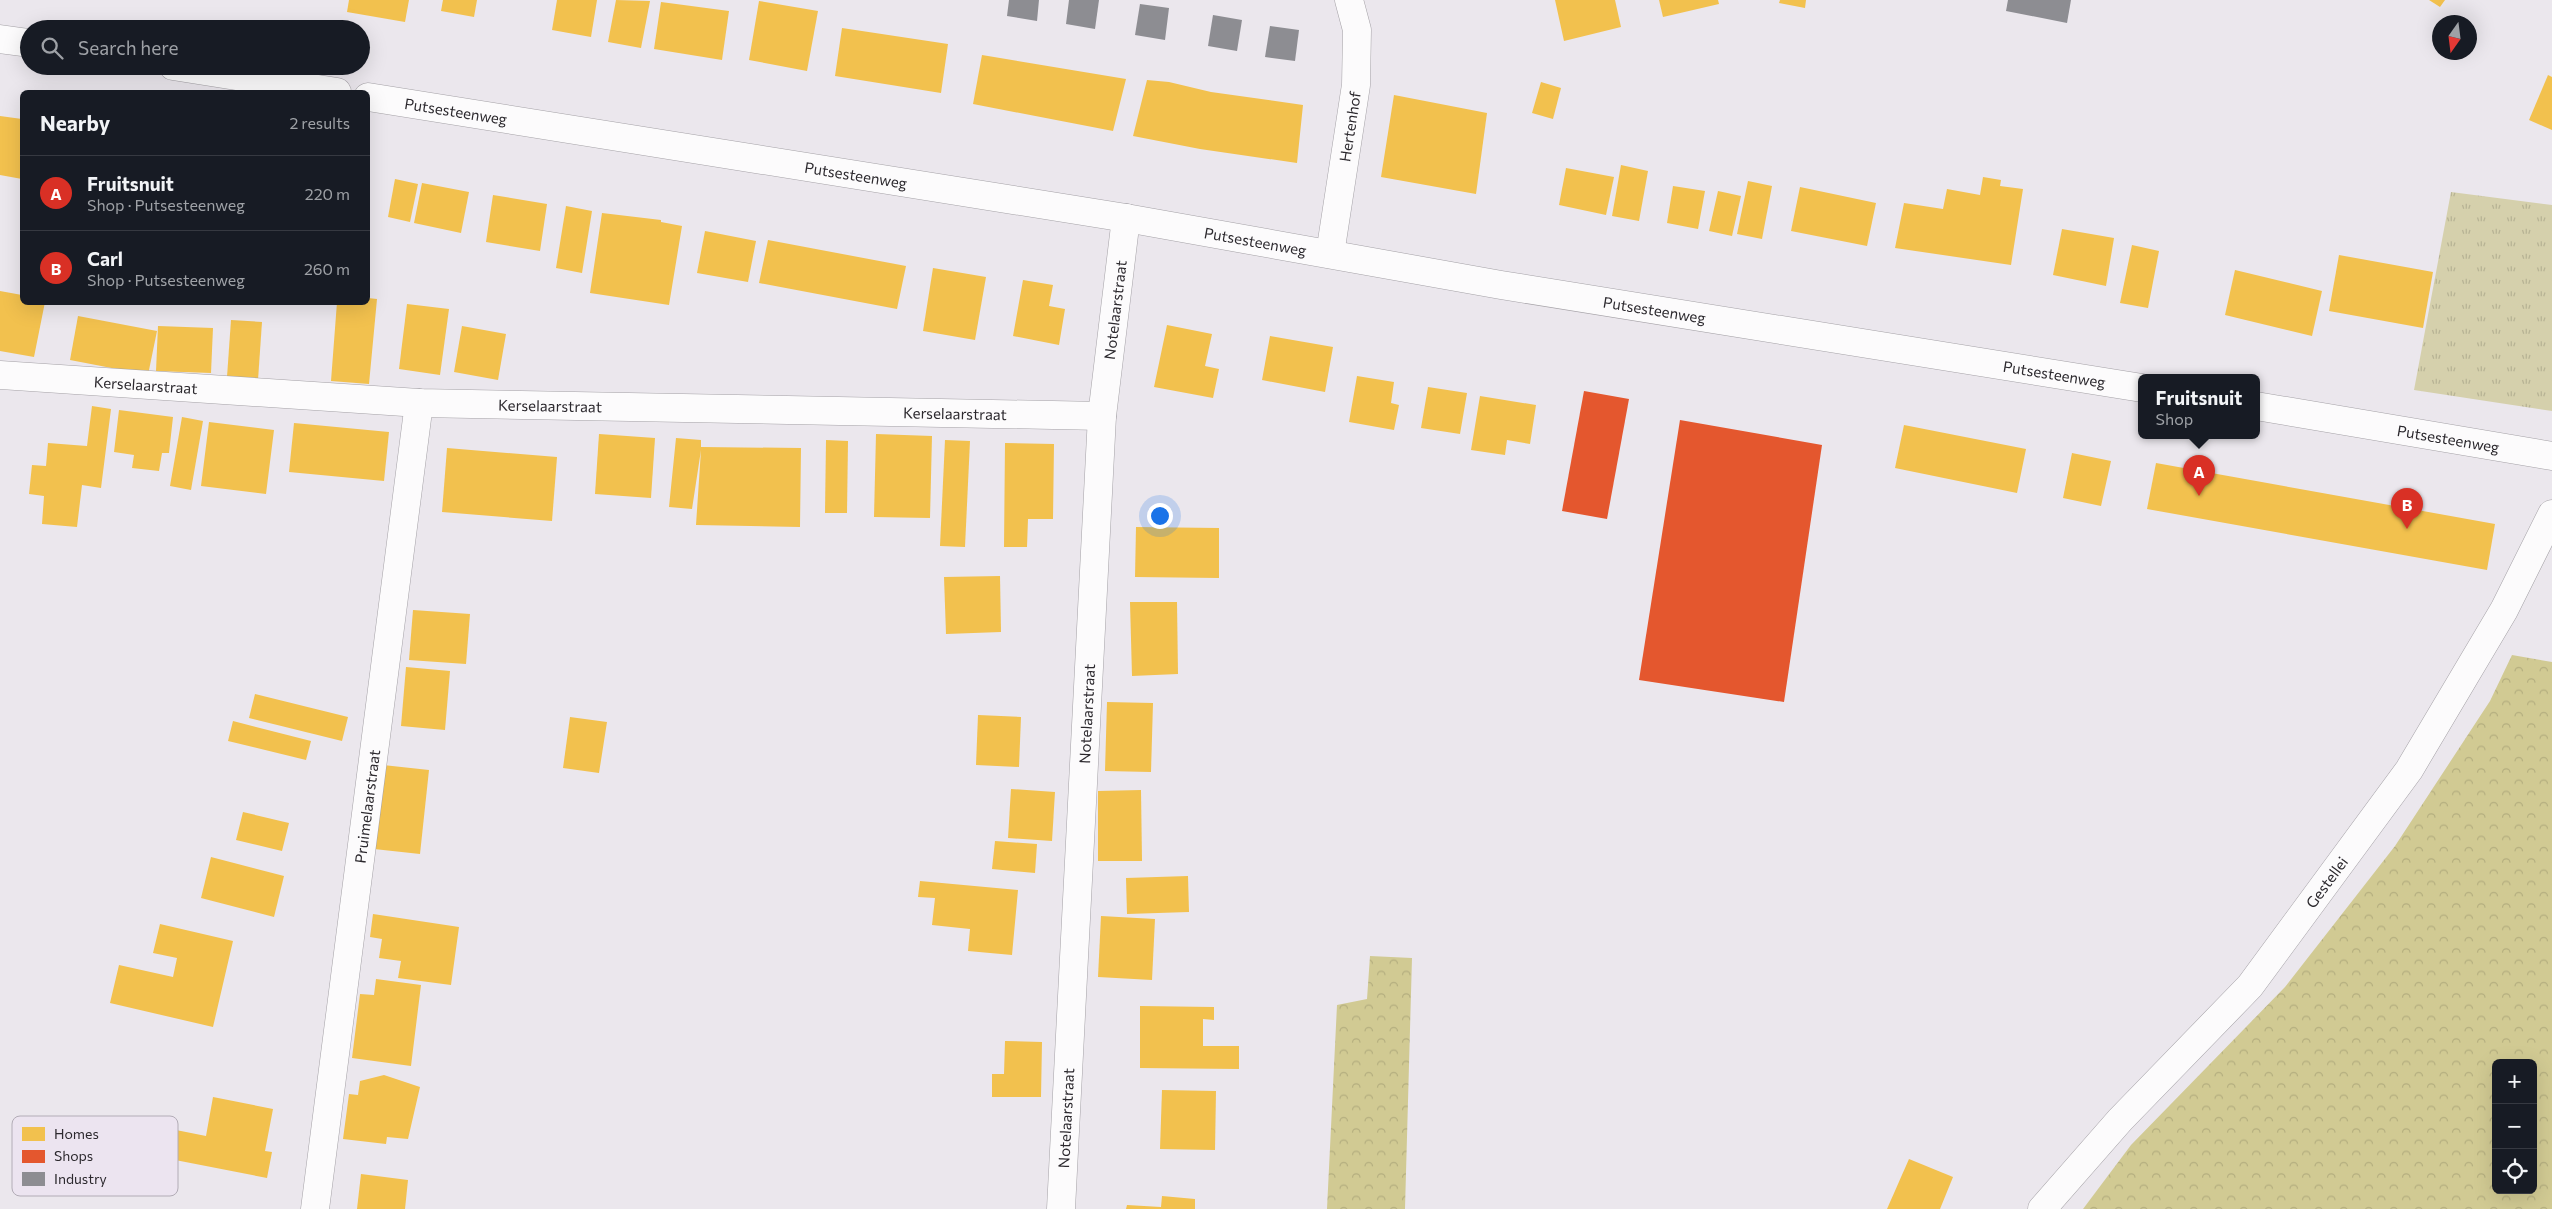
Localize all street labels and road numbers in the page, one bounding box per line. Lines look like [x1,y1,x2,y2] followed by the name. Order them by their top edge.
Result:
[1335,90,1364,163] street label: Hertenhof
[403,94,508,128] street label: Putsesteenweg
[803,158,908,192] street label: Putsesteenweg
[1203,223,1308,259] street label: Putsesteenweg
[1100,259,1130,361] street label: Notelaarstraat
[1602,293,1707,327] street label: Putsesteenweg
[2002,357,2107,391] street label: Putsesteenweg
[93,372,198,397] street label: Kerselaarstraat
[498,396,602,415] street label: Kerselaarstraat
[903,403,1007,423] street label: Kerselaarstraat
[2396,421,2501,456] street label: Putsesteenweg
[1075,663,1098,764] street label: Notelaarstraat
[351,748,383,864] street label: Pruimelaarstraat
[2302,853,2351,911] street label: Gestellei
[1054,1068,1077,1169] street label: Notelaarstraat

